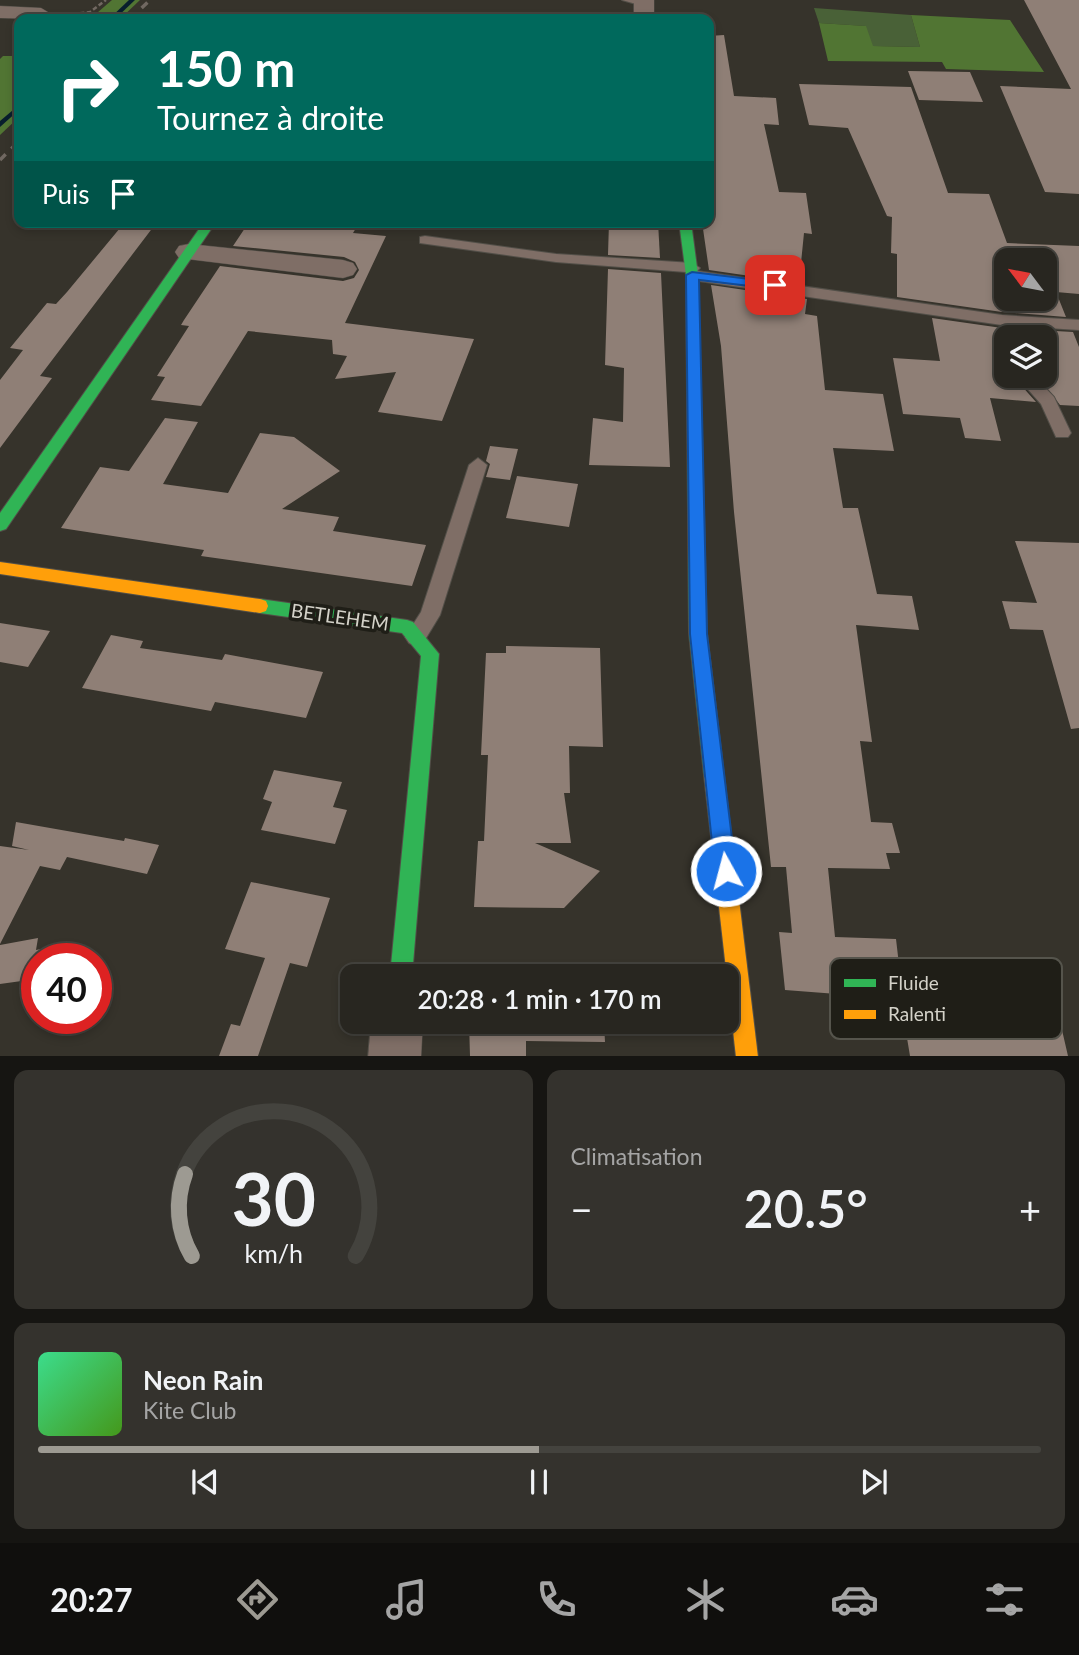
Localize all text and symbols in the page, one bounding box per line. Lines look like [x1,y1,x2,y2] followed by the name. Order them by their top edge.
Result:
[157,39,295,97] text: 150 m
[42,42,133,133] icon: right
[157,98,384,137] text: Tournez à droite
[104,175,142,213] icon: arrive
[42,178,90,210] text: Puis
[994,248,1057,312] north arrow
[994,248,1057,388] map controls
[745,255,805,315] pin
[756,266,794,304] icon: arrive
[994,325,1057,388] button: layers
[290,598,390,635] street label: BETLEHEM
[689,834,763,908] position arrow
[21,943,112,1034] speed limit sign: 40
[830,958,1062,1039] legend
[888,971,939,994] text: Fluide
[417,983,662,1015] text: 20:28 · 1 min · 170 m
[888,1002,946,1025] text: Ralenti
[571,1142,702,1170] text: Climatisation
[231,1154,315,1242] text: 30
[744,1177,868,1239] text: 20.5°
[571,1186,593,1232] text: −
[1019,1186,1041,1232] text: +
[244,1237,303,1267] text: km/h
[143,1364,263,1396] text: Neon Rain
[143,1396,236,1424] text: Kite Club
[186,1463,224,1501] icon: previous
[520,1463,558,1501] icon: pause
[855,1463,893,1501] icon: next
[233,1575,282,1624] icon: directions
[382,1575,431,1624] icon: music
[532,1575,581,1624] icon: phone
[681,1575,730,1624] icon: climate
[830,1575,879,1624] icon: car
[980,1575,1029,1624] icon: filters
[50,1580,133,1619] text: 20:27

